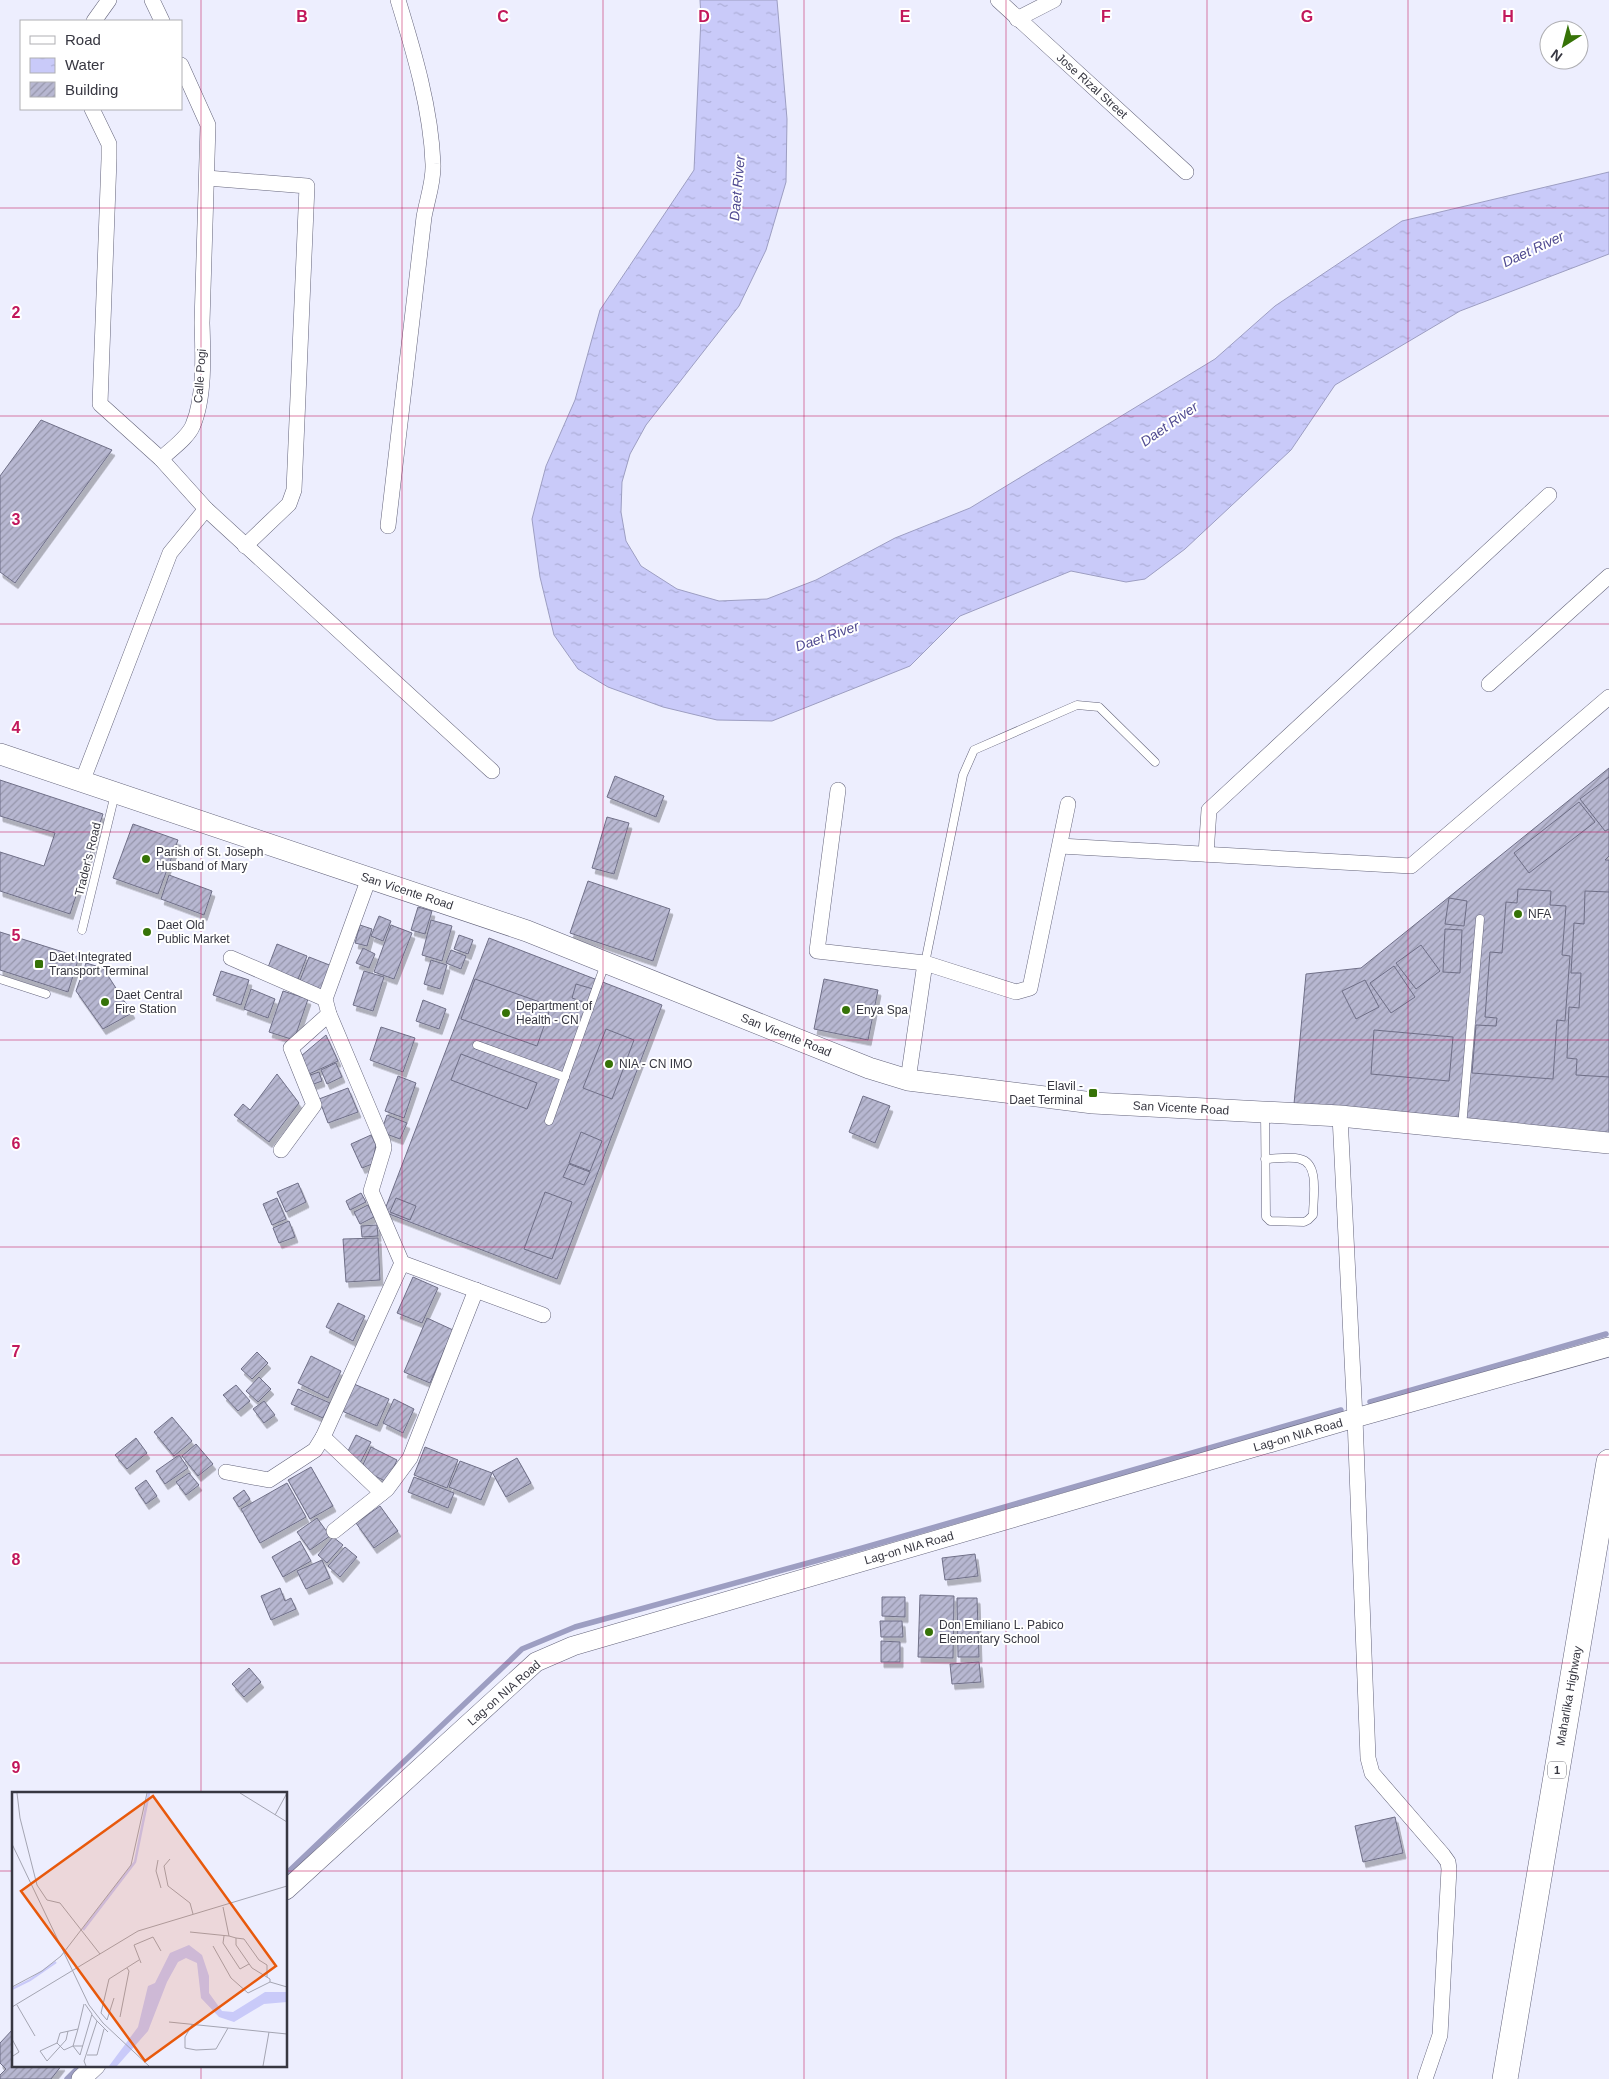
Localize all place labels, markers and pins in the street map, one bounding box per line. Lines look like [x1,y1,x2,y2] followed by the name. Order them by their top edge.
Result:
[156,845,263,873] place label: Parish of St. Joseph Husband of Mary
[140,853,152,865] marker: Parish of St. Joseph Husband of Mary
[1528,907,1551,921] place label: NFA
[1512,908,1524,920] marker: NFA
[157,918,230,946] place label: Daet Old Public Market
[141,926,153,938] marker: Daet Old Public Market
[49,950,148,978] place label: Daet Integrated Transport Terminal
[33,958,45,970] marker: Daet Integrated Transport Terminal
[115,988,182,1016] place label: Daet Central Fire Station
[99,996,111,1008] marker: Daet Central Fire Station
[516,999,593,1027] place label: Department of Health - CN
[856,1003,908,1017] place label: Enya Spa
[840,1004,852,1016] marker: Enya Spa
[500,1007,512,1019] marker: Department of Health - CN
[619,1057,692,1071] place label: NIA - CN IMO
[603,1058,615,1070] marker: NIA - CN IMO
[1009,1079,1083,1107] place label: Elavil - Daet Terminal
[1087,1087,1099,1099] marker: Elavil - Daet Terminal
[939,1618,1064,1646] place label: Don Emiliano L. Pabico Elementary School
[923,1626,935,1638] marker: Don Emiliano L. Pabico Elementary School

